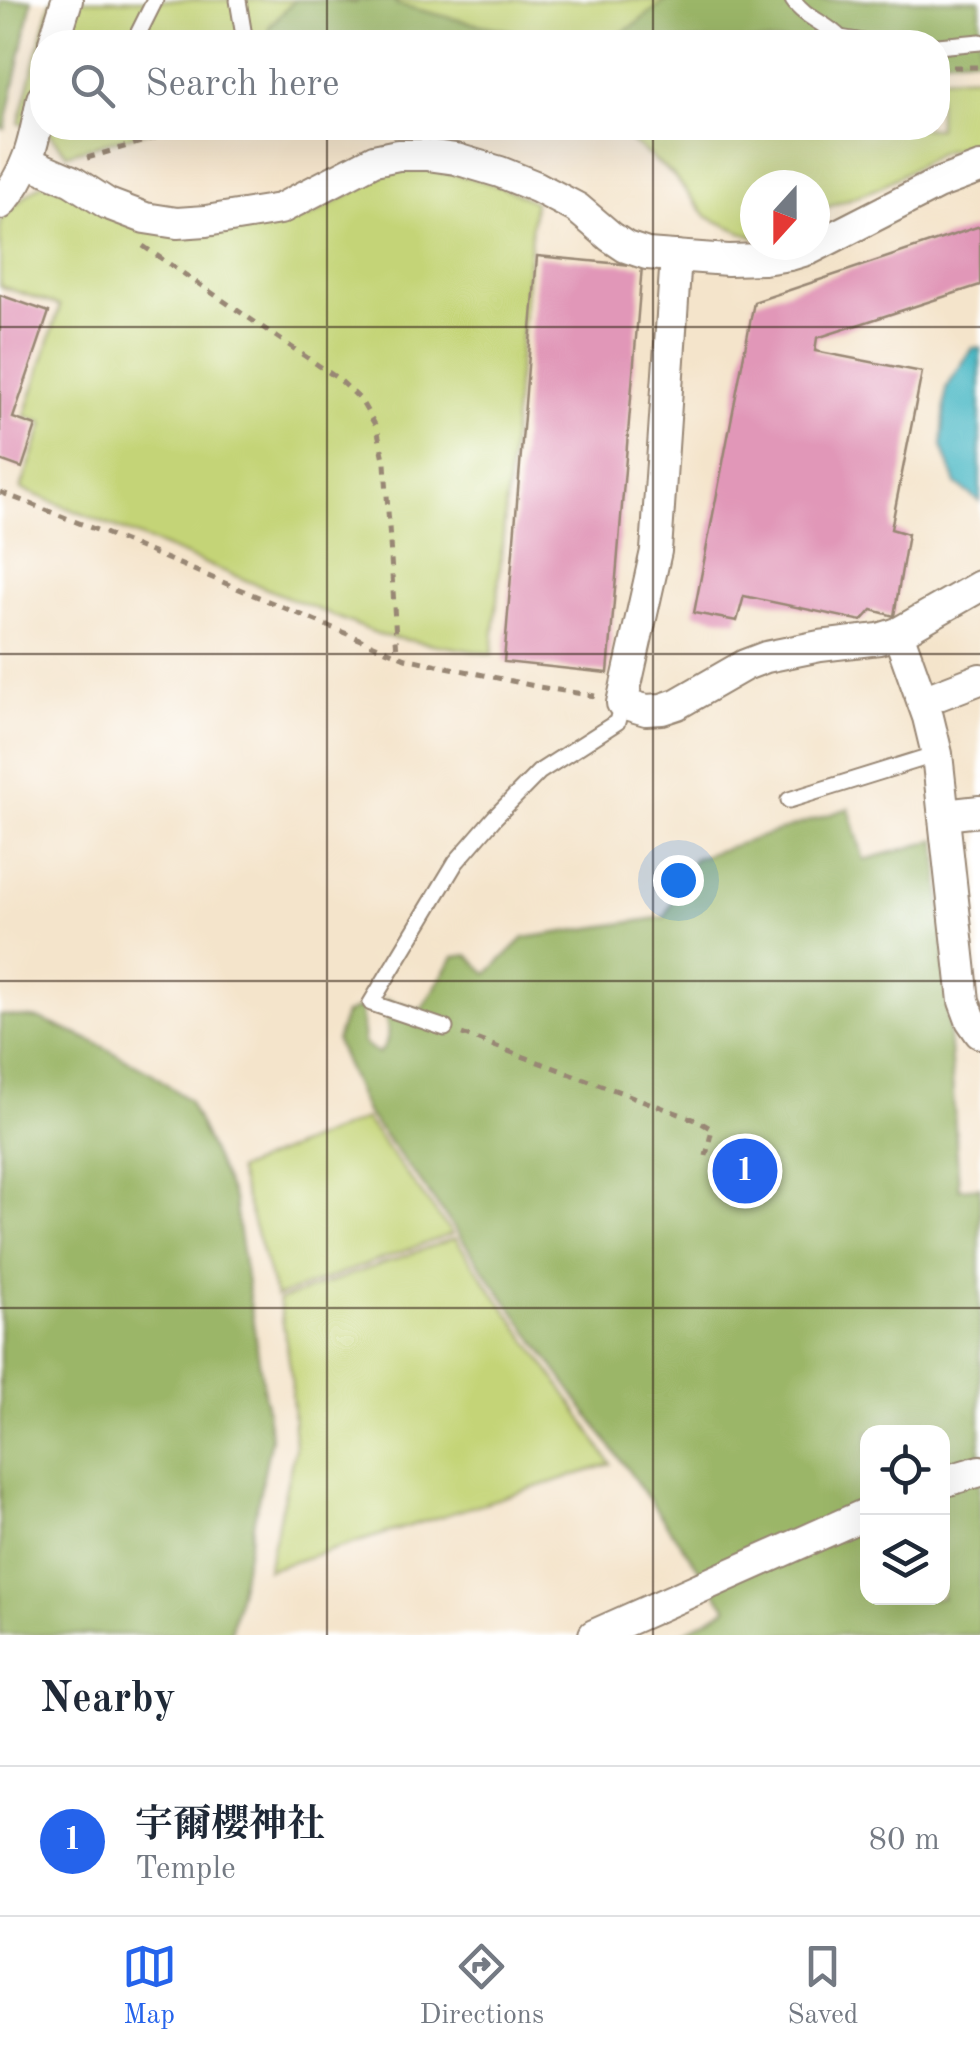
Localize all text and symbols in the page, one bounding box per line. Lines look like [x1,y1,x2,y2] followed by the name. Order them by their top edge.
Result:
[30,30,950,140] search box
[65,58,120,113] icon: search
[145,66,340,104] text: Search here
[740,170,830,260] north arrow
[653,855,704,906] your location
[712,1134,778,1208] pin: 1
[860,1425,950,1605] map controls
[860,1425,950,1515] button: locate
[860,1515,950,1605] button: layers
[40,1679,176,1721] text: Nearby
[135,1807,325,1845] text: 宇爾櫻神社
[63,1825,82,1857] text: 1
[869,1825,940,1857] text: 80 m
[135,1854,236,1886] text: Temple
[122,1939,177,2034] tab: Map
[420,1939,544,2034] tab: Directions
[787,1939,858,2034] tab: Saved

